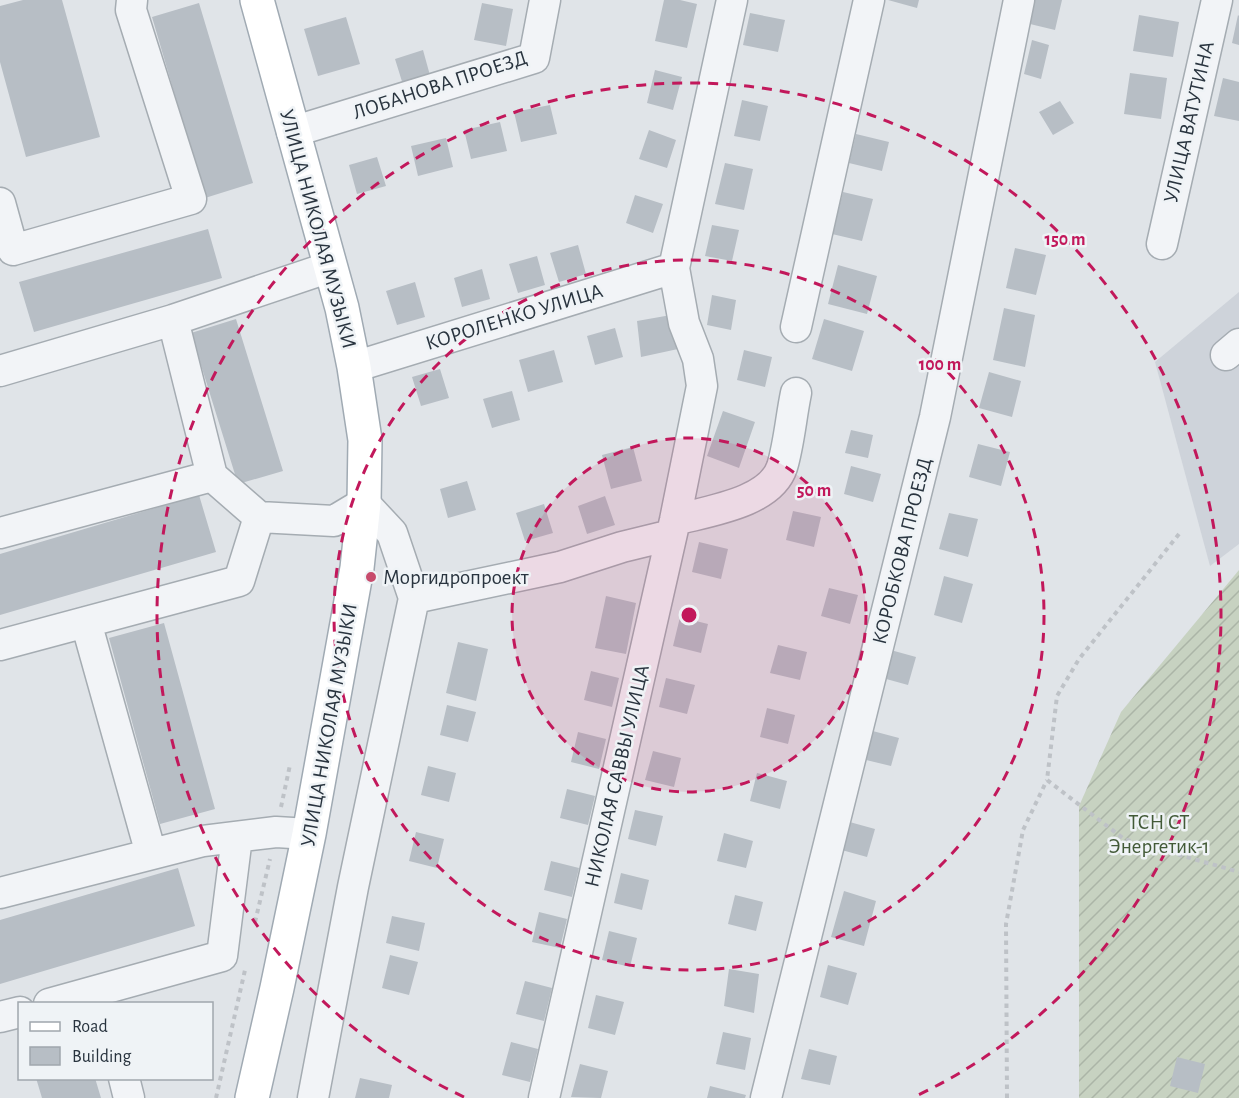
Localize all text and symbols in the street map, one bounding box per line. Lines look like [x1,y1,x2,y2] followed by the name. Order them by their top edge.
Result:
[1160,39,1218,205] street label: УЛИЦА ВАТУТИНА
[350,47,530,123] street label: ЛОБАНОВА ПРОЕЗД
[276,107,360,351] street label: УЛИЦА НИКОЛАЯ МУЗЫКИ
[1045,231,1085,249] text: 150 m
[423,280,605,354] street label: КОРОЛЕНКО УЛИЦА
[919,356,961,374] text: 100 m
[869,455,935,647] street label: КОРОБКОВА ПРОЕЗД
[797,482,831,500] text: 50 m
[383,567,529,588] place label: Моргидропроект
[364,570,378,584] marker: Моргидропроект
[297,602,361,848] street label: УЛИЦА НИКОЛАЯ МУЗЫКИ
[679,605,699,625] centre of rings
[581,663,653,889] street label: НИКОЛАЯ САВВЫ УЛИЦА
[1108,812,1210,857] park label: ТСН СТ Энергетик-1
[18,1002,213,1080] legend
[72,1018,108,1036] text: Road
[72,1048,132,1066] text: Building

